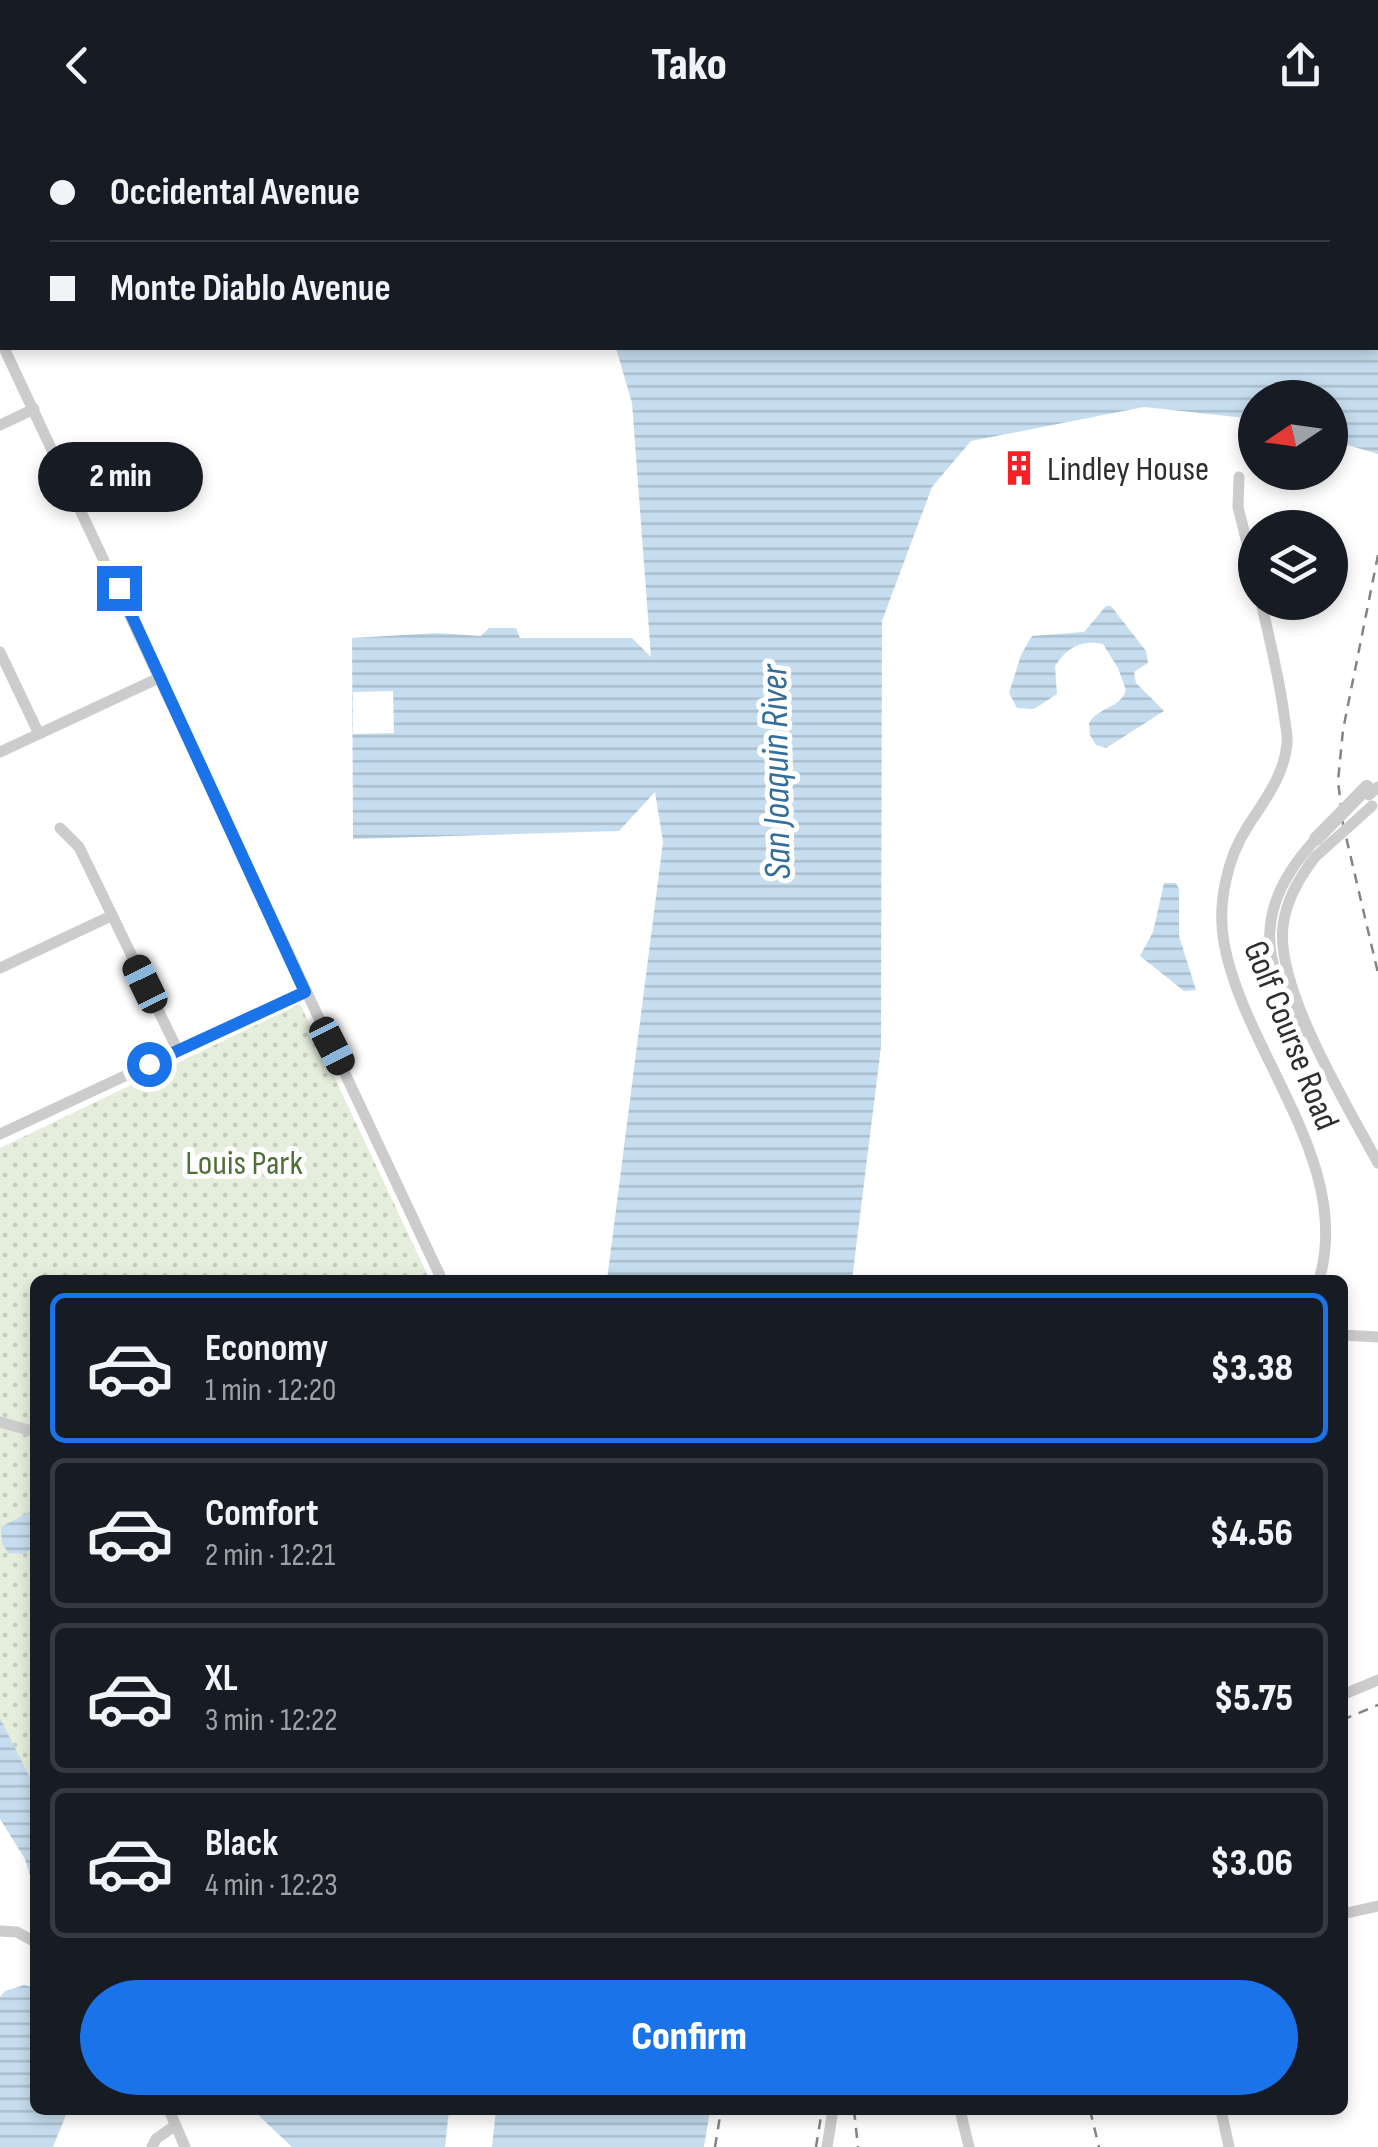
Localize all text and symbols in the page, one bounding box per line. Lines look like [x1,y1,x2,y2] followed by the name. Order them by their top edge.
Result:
[50,38,105,93] icon: back
[651,38,727,93] text: Tako
[1273,38,1328,93] icon: share
[110,170,360,215] text: Occidental Avenue
[110,266,391,311] text: Monte Diablo Avenue
[1238,380,1348,490] north arrow
[1238,380,1348,620] map controls
[36,443,202,513] callout: 2 min
[1047,448,1209,491] place label: Lindley House
[1000,449,1038,487] building icon: Lindley House
[89,457,152,496] text: 2 min
[1238,510,1348,620] button: layers
[97,566,142,611] route end
[752,663,801,880] water label: San Joaquin River
[1233,935,1348,1136] street label: Golf Course Road
[118,950,172,1018] car
[305,1012,359,1080] car
[127,1042,172,1087] route start
[185,1142,303,1185] park label: Louis Park
[85,1323,175,1413] icon: car
[205,1326,328,1371] text: Economy
[1210,1346,1293,1391] text: $3.38
[205,1371,336,1410] text: 1 min · 12:20
[85,1488,175,1578] icon: car
[205,1491,319,1536] text: Comfort
[1210,1511,1293,1556] text: $4.56
[205,1536,335,1575] text: 2 min · 12:21
[85,1653,175,1743] icon: car
[205,1656,238,1701] text: XL
[1214,1676,1293,1721] text: $5.75
[205,1701,337,1740] text: 3 min · 12:22
[85,1818,175,1908] icon: car
[205,1821,278,1866] text: Black
[1210,1841,1293,1886] text: $3.06
[205,1866,338,1905] text: 4 min · 12:23
[80,1980,1298,2095] button: Confirm

